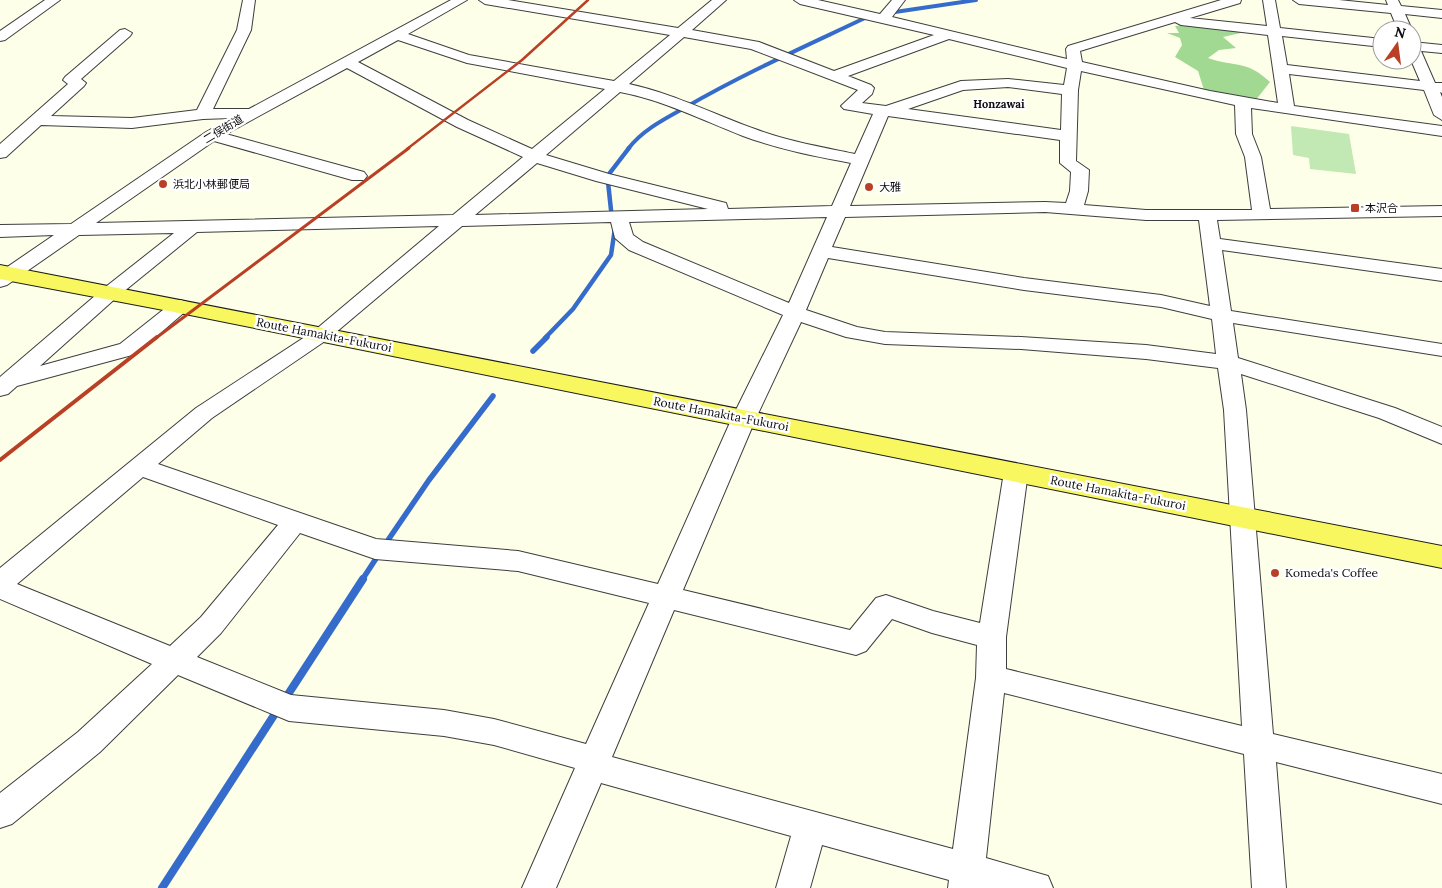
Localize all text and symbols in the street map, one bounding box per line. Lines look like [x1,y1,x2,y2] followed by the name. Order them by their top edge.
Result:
[1372,20,1422,70] north arrow
[1393,22,1408,42] text: N
[973,97,1025,111] district label: Honzawai
[201,112,245,146] street label: 二俣街道
[173,177,250,191] place label: 浜北小林郵便局
[157,178,169,190] marker: 浜北小林郵便局
[879,180,901,194] place label: 大雅
[863,181,875,193] marker: 大雅
[1365,201,1398,215] place label: 本沢合
[1349,202,1361,214] marker: 本沢合
[255,314,393,355] street label: Route Hamakita-Fukuroi
[652,393,790,434] street label: Route Hamakita-Fukuroi
[1049,472,1187,513] street label: Route Hamakita-Fukuroi
[1285,565,1379,580] place label: Komeda's Coffee
[1269,567,1281,579] marker: Komeda's Coffee

